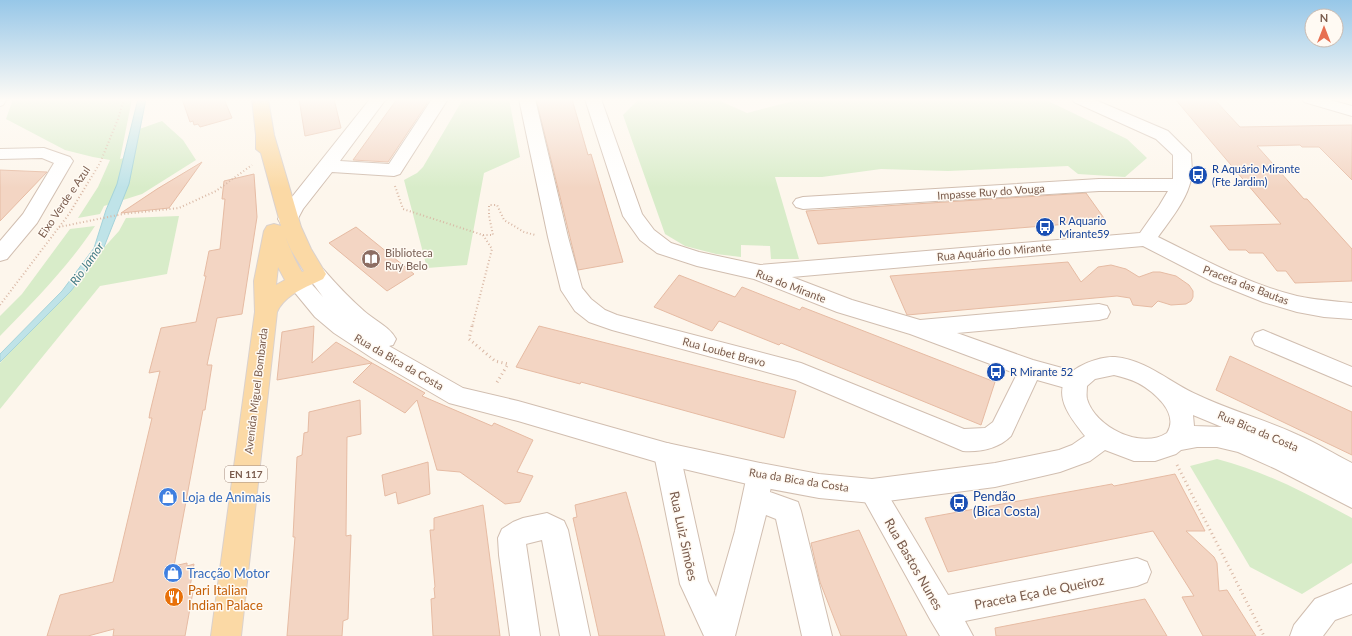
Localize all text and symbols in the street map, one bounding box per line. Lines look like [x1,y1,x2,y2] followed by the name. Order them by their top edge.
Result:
[1304,8,1344,48] north arrow
[1320,11,1328,24] text: N
[1212,162,1300,188] place label: R Aquário Mirante (Fte Jardim)
[35,164,92,240] street label: Eixo Verde e Azul
[1187,164,1209,186] bus stop icon: R Aquário Mirante (Fte Jardim)
[937,181,1045,202] street label: Impasse Ruy do Vouga
[1059,214,1110,240] place label: R Aquario Mirante59
[1034,216,1056,238] bus stop icon: R Aquario Mirante59
[66,239,107,288] water label: Rio Jamor
[936,240,1052,263] street label: Rua Aquário do Mirante
[385,246,433,272] place label: Biblioteca Ruy Belo
[360,248,382,270] library icon: Biblioteca Ruy Belo
[1201,262,1291,307] street label: Praceta das Bautas
[754,266,828,305] street label: Rua do Mirante
[241,327,270,455] street label: Avenida Miguel Bombarda
[352,331,446,392] street label: Rua da Bica da Costa
[681,334,767,369] street label: Rua Loubet Bravo
[985,361,1007,383] bus stop icon: R Mirante 52
[1010,365,1073,378] place label: R Mirante 52
[1216,408,1300,453] street label: Rua Bica da Costa
[748,465,850,494] street label: Rua da Bica da Costa
[225,466,267,482] road number: EN 117
[157,486,179,508] shop icon: Loja de Animais
[973,488,1040,519] place label: Pendão (Bica Costa)
[182,489,271,505] place label: Loja de Animais
[667,490,701,583] street label: Rua Luiz Simões
[948,492,970,514] bus stop icon: Pendão (Bica Costa)
[881,515,947,613] street label: Rua Bastos Nunes
[162,562,184,584] shop icon: Tracção Motor
[187,565,270,581] place label: Tracção Motor
[973,572,1105,612] street label: Praceta Eça de Queiroz
[188,582,263,613] place label: Pari Italian Indian Palace
[163,586,185,608] restaurant icon: Pari Italian Indian Palace

